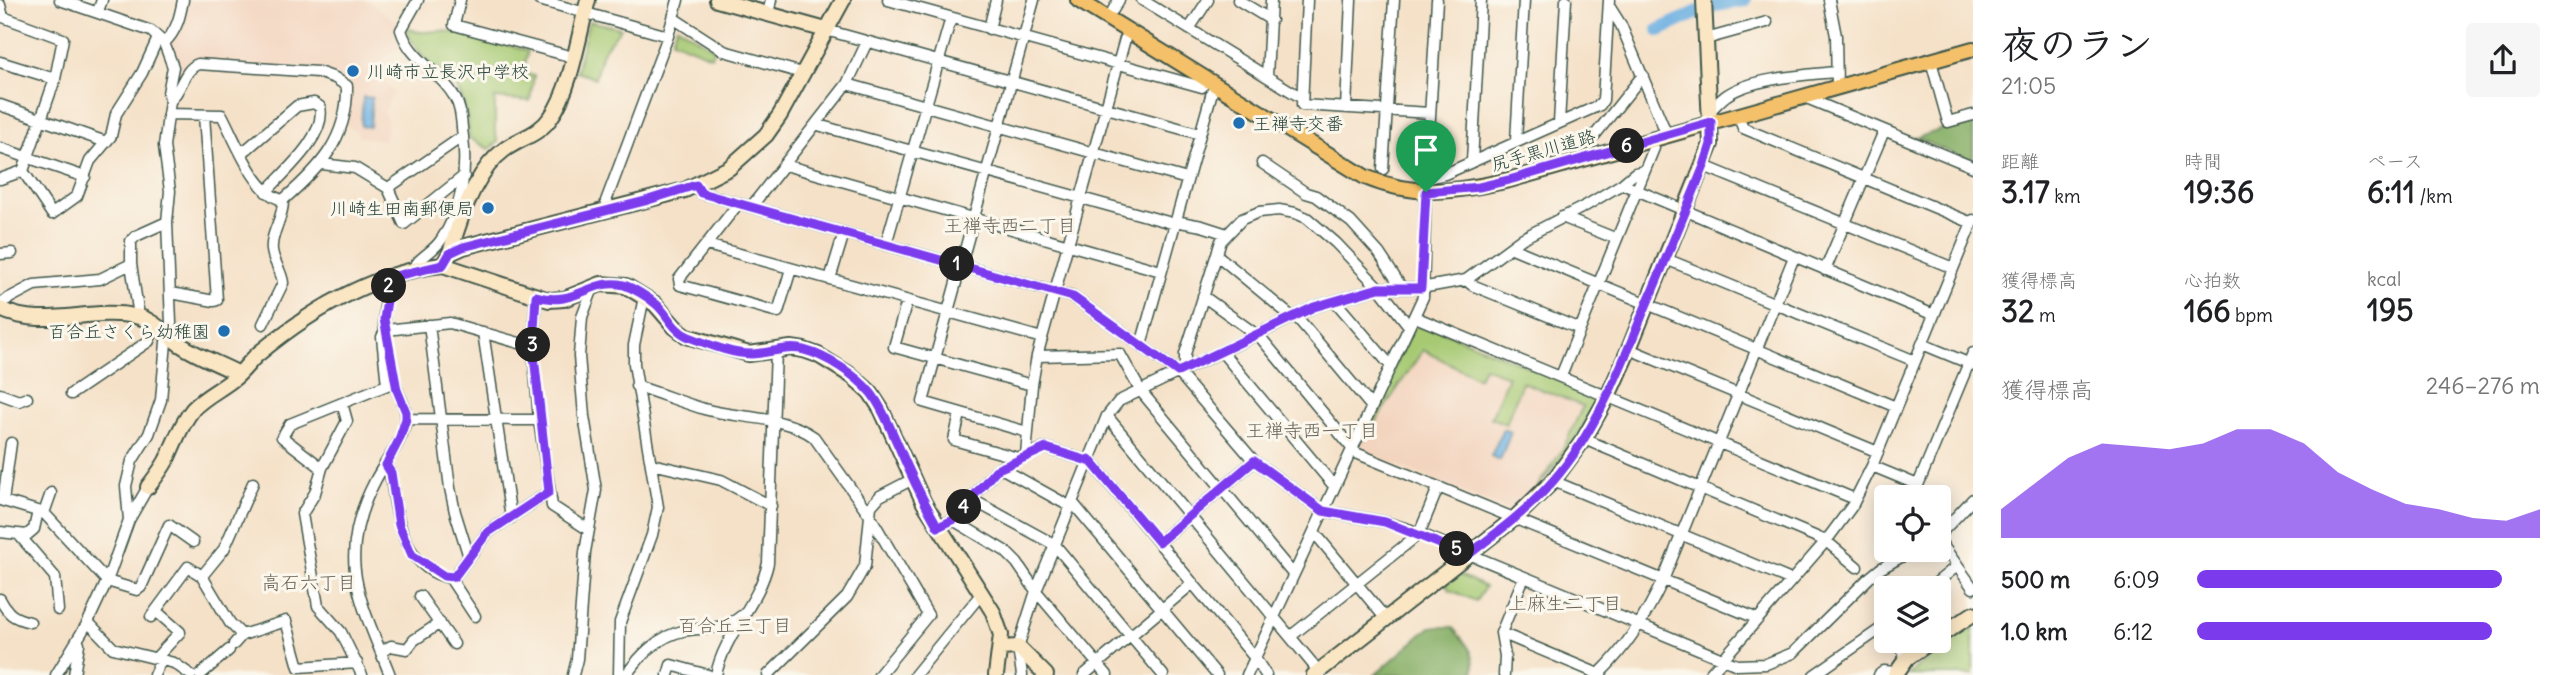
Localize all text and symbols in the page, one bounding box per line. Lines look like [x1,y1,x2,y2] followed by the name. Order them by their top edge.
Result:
[2001,21,2153,68] text: 夜のラン
[2466,23,2540,97] button: share
[367,60,529,83] place label: 川崎市立長沢中学校
[345,63,361,79] marker: 川崎市立長沢中学校
[2001,71,2056,100] text: 21:05
[1253,112,1343,135] place label: 王禅寺交番
[1231,115,1247,131] marker: 王禅寺交番
[1396,120,1456,192] pin
[1488,124,1598,176] street label: 尻手黒川道路
[1610,128,1644,164] pin: 6
[1407,131,1445,169] icon: arrive
[1621,133,1632,157] text: 6
[2001,149,2039,173] text: 距離
[2184,149,2222,173] text: 時間
[2367,149,2423,173] text: ペース
[2001,173,2050,211] text: 3.17
[2184,173,2254,211] text: 19:36
[2367,173,2415,211] text: 6:11
[2050,184,2081,208] text: km
[2415,184,2453,208] text: /km
[330,197,474,220] place label: 川崎生田南郵便局
[480,200,496,216] marker: 川崎生田南郵便局
[943,213,1077,237] district label: 王禅寺西二丁目
[940,246,974,282] pin: 1
[953,251,960,275] text: 1
[2367,267,2401,291] text: kcal
[372,268,406,304] pin: 2
[2001,268,2077,292] text: 獲得標高
[2184,268,2241,292] text: 心拍数
[383,273,394,297] text: 2
[2367,291,2413,329] text: 195
[2001,292,2034,330] text: 32
[2184,292,2231,330] text: 166
[2034,303,2056,327] text: m
[2231,303,2273,327] text: bpm
[48,320,210,343] place label: 百合丘さくら幼稚園
[216,323,232,339] marker: 百合丘さくら幼稚園
[516,328,550,362] pin: 3
[527,332,538,356] text: 3
[2426,371,2540,400] text: 246–276 m
[2001,375,2093,404] text: 獲得標高
[1245,418,1379,442] district label: 王禅寺西一丁目
[1874,485,1951,653] map controls
[1874,485,1951,562] button: locate
[946,490,982,524] pin: 4
[958,494,969,518] text: 4
[1440,532,1474,566] pin: 5
[1451,536,1462,560] text: 5
[2001,565,2070,594] text: 500 m
[2113,565,2160,594] text: 6:09
[261,570,357,594] district label: 高石六丁目
[1874,576,1951,653] button: layers
[1508,591,1622,615] district label: 上麻生二丁目
[678,613,792,637] district label: 百合丘三丁目
[2001,617,2067,646] text: 1.0 km
[2113,617,2153,646] text: 6:12

